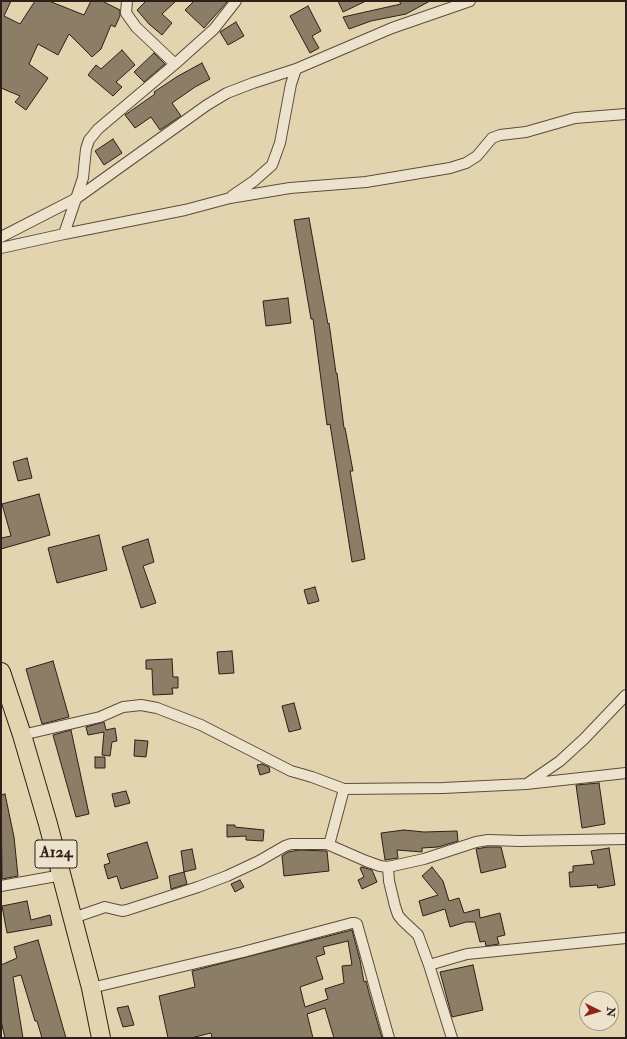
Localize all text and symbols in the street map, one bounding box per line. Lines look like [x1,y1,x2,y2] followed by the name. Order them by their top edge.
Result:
[35,840,77,868] road number: A124
[579,991,619,1031] north arrow
[604,1007,617,1017] text: N

